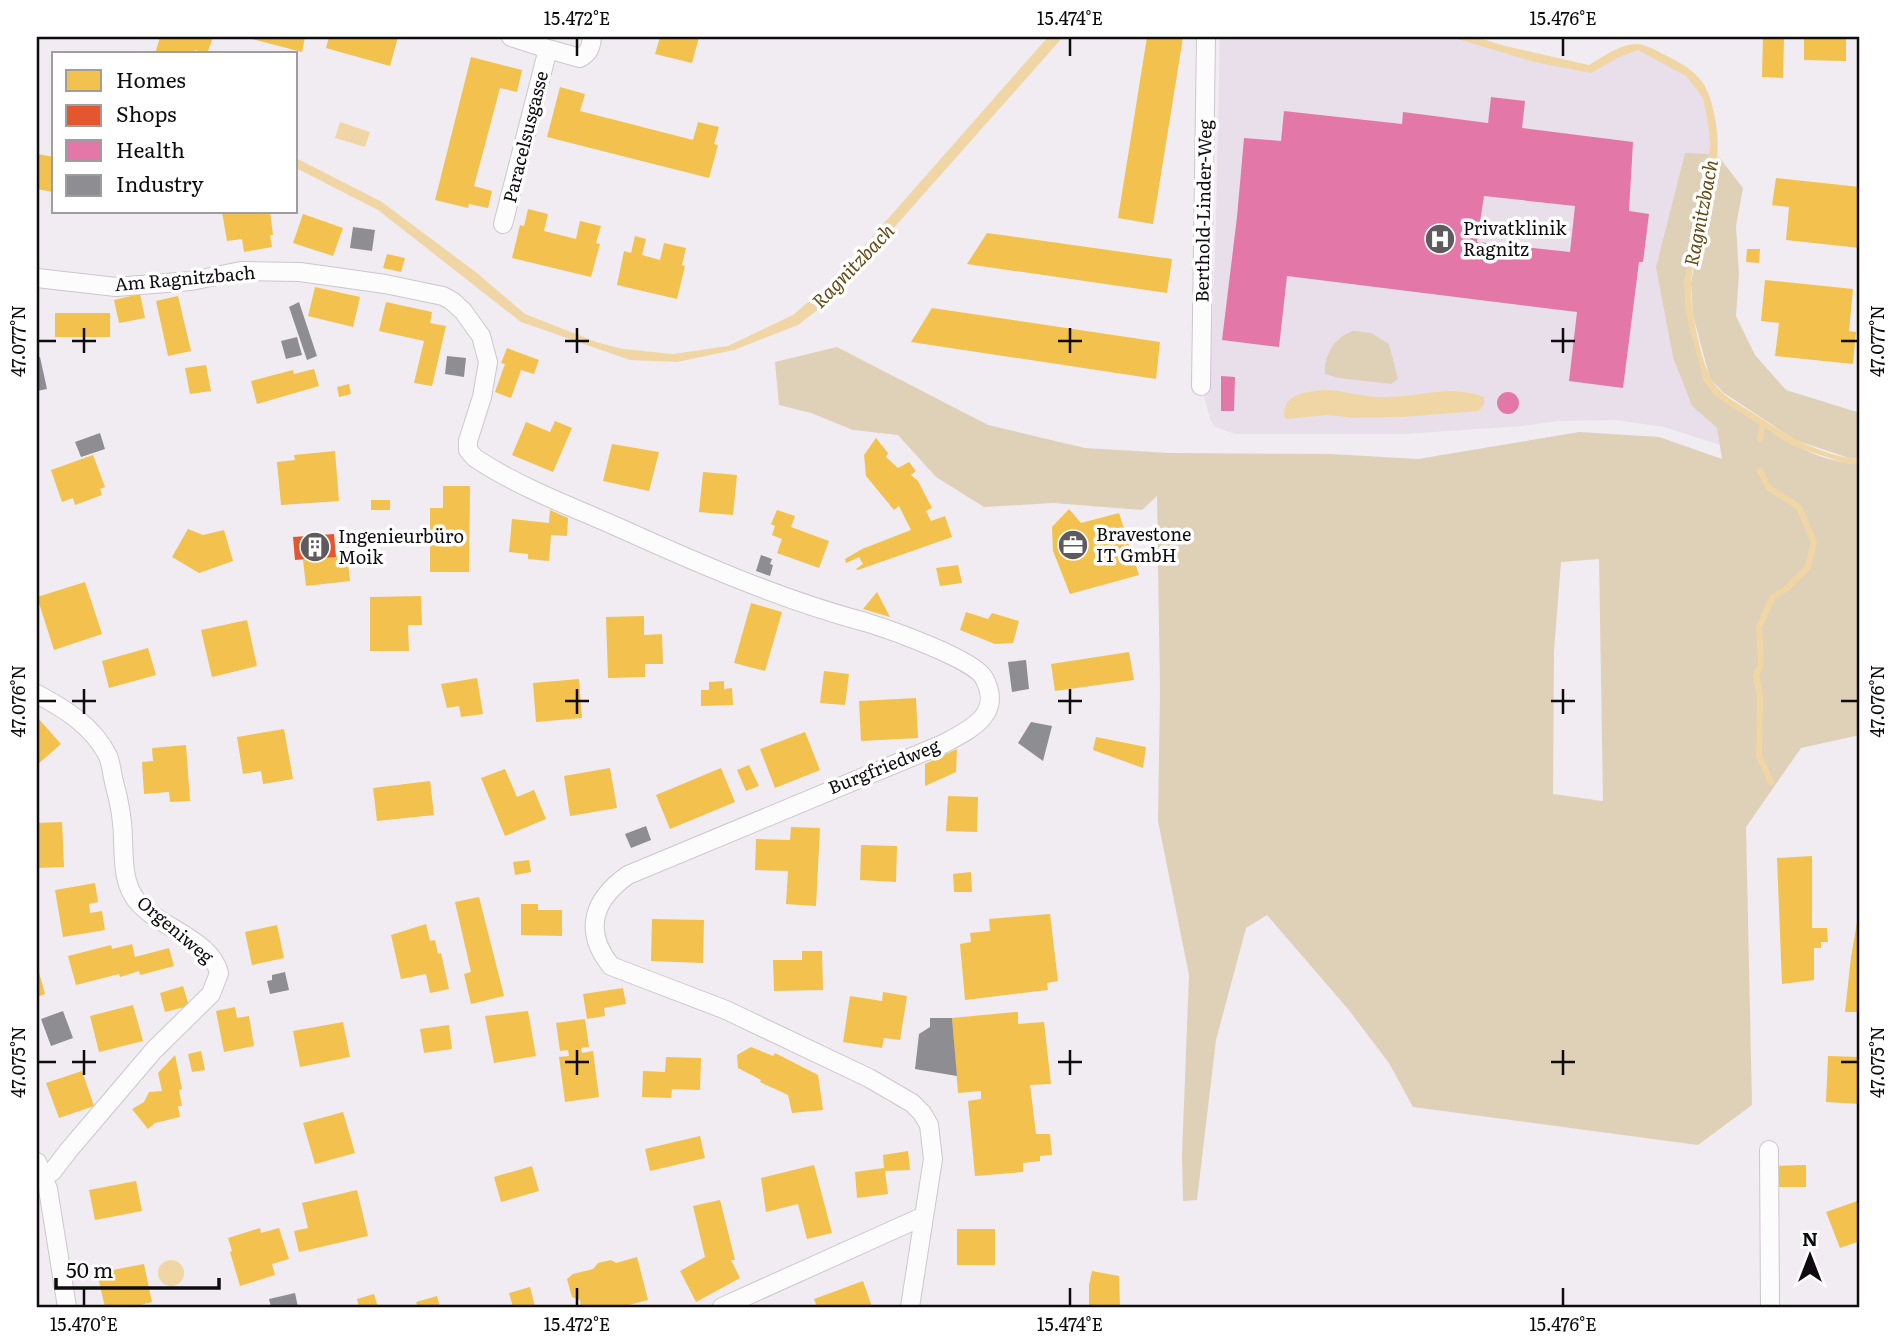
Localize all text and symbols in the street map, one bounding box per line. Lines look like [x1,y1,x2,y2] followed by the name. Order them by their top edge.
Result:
[544,4,610,31] text: 15.472°E
[1037,4,1103,31] text: 15.474°E
[1529,4,1597,31] text: 15.476°E
[52,52,298,214] legend
[116,63,186,94] text: Homes
[495,68,554,205] street label: Paracelsusgasse
[116,97,177,128] text: Shops
[1187,118,1218,303] street label: Berthold-Linder-Weg
[116,133,185,164] text: Health
[1676,157,1724,268] water label: Ragnitzbach
[116,167,204,198] text: Industry
[1463,214,1568,262] place label: Privatklinik Ragnitz
[805,217,900,314] water label: Ragnitzbach
[1423,222,1457,256] hospital icon: Privatklinik Ragnitz
[113,258,256,297] street label: Am Ragnitzbach
[4,305,31,377] text: 47.077°N
[1863,305,1890,377] text: 47.077°N
[1096,520,1191,568] place label: Bravestone IT GmbH
[338,522,464,570] place label: Ingenieurbüro Moik
[1056,528,1090,562] office icon: Bravestone IT GmbH
[298,530,332,564] building icon: Ingenieurbüro Moik
[4,665,31,737] text: 47.076°N
[1863,665,1890,737] text: 47.076°N
[824,731,944,800] street label: Burgfriedweg
[132,889,221,970] street label: Orgeniweg
[4,1026,31,1098] text: 47.075°N
[1863,1026,1890,1098] text: 47.075°N
[1774,1222,1844,1292] north arrow
[1802,1224,1818,1252] text: N
[56,1246,219,1290] scale bar
[66,1253,113,1284] text: 50 m
[50,1310,118,1337] text: 15.470°E
[544,1310,610,1337] text: 15.472°E
[1037,1310,1103,1337] text: 15.474°E
[1529,1310,1597,1337] text: 15.476°E

